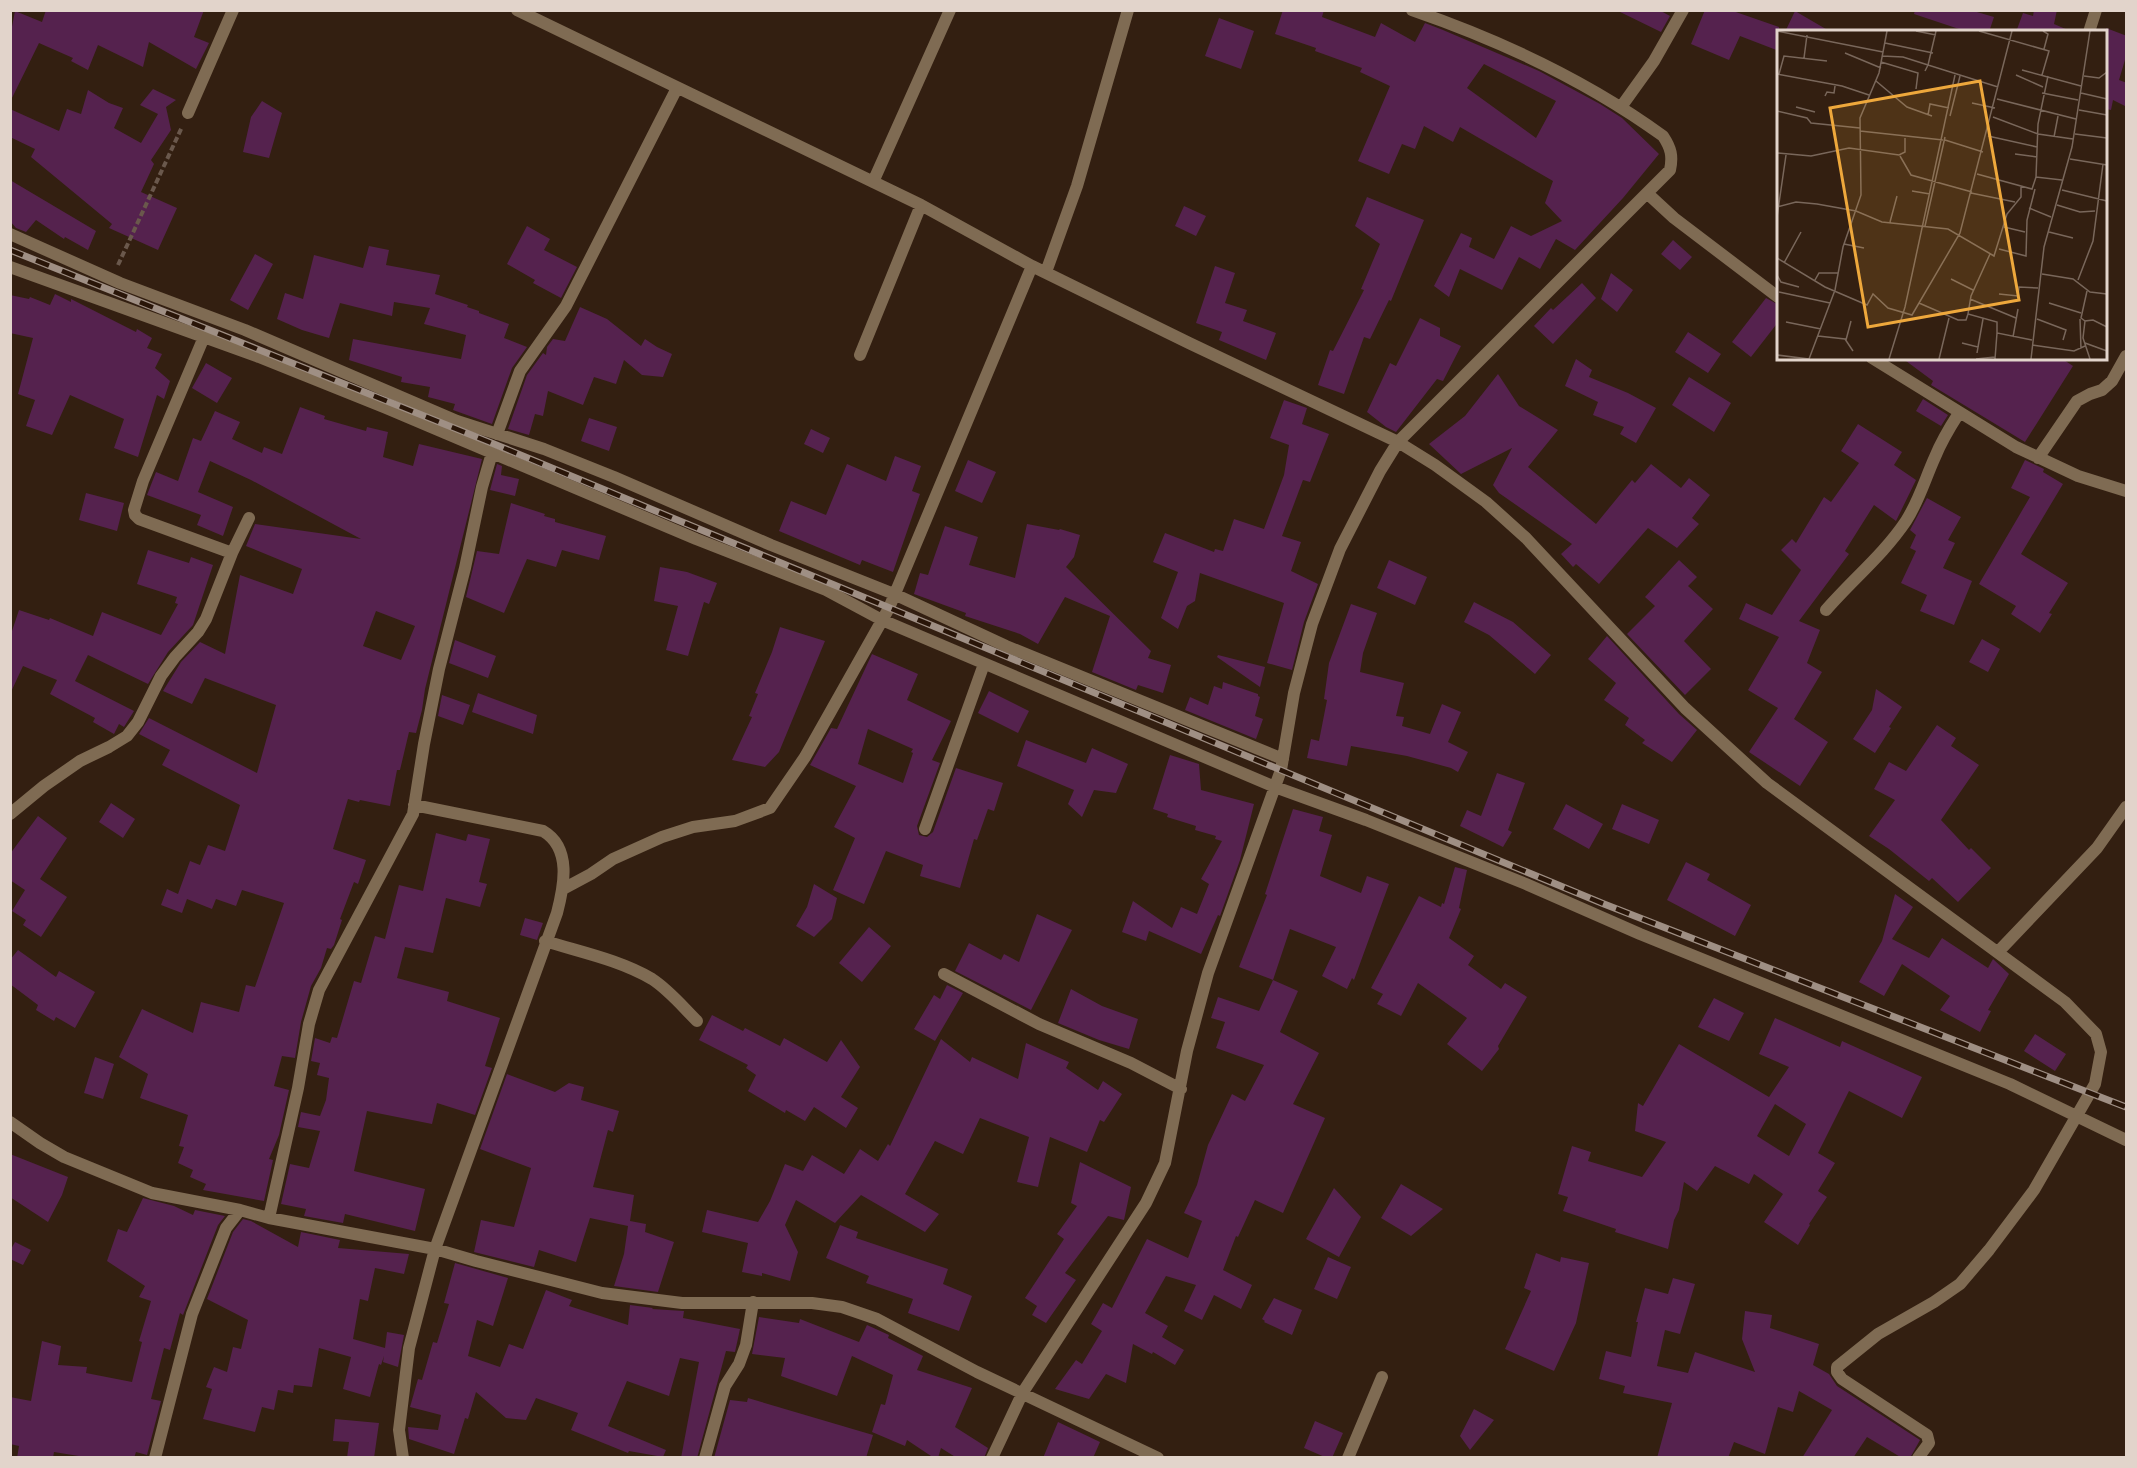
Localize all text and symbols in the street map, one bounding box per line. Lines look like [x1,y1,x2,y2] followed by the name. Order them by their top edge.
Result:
[1777,30,2107,360] inset map

